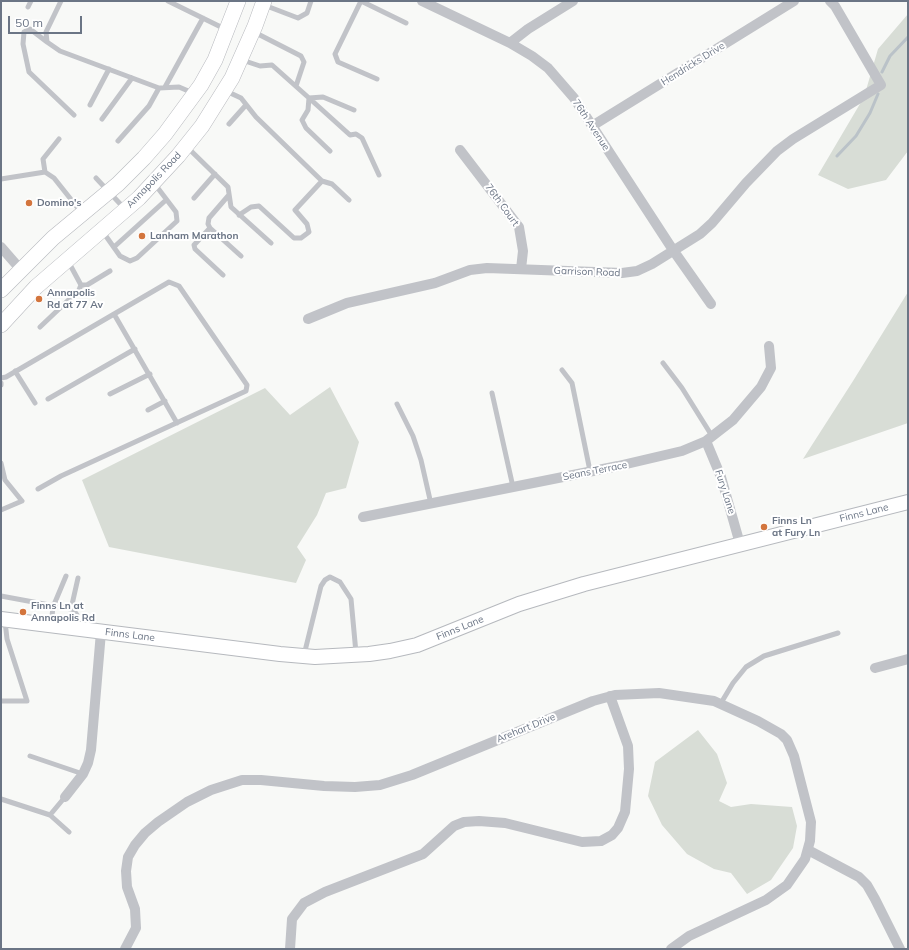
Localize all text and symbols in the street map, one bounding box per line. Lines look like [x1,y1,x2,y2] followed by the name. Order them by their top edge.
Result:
[10,8,84,34] scale bar
[15,15,43,30] text: 50 m
[659,40,727,88] street label: Hendricks Drive
[570,97,612,153] street label: 76th Avenue
[124,149,184,211] street label: Annapolis Road
[483,182,521,228] street label: 76th Court
[37,197,82,209] place label: Domino's
[24,198,34,208] marker: Domino's
[150,230,239,242] place label: Lanham Marathon
[137,231,147,241] marker: Lanham Marathon
[554,265,620,279] street label: Garrison Road
[47,287,103,310] place label: Annapolis Rd at 77 Av
[34,294,44,304] marker: Annapolis Rd at 77 Av
[562,459,628,483] street label: Seans Terrace
[712,468,738,516] street label: Fury Lane
[838,501,890,525] street label: Finns Lane
[772,515,820,538] place label: Finns Ln at Fury Ln
[759,522,769,532] marker: Finns Ln at Fury Ln
[31,600,95,624] place label: Finns Ln at Annapolis Rd
[18,607,28,617] marker: Finns Ln at Annapolis Rd
[435,613,485,643] street label: Finns Lane
[104,626,156,644] street label: Finns Lane
[495,711,557,745] street label: Arehart Drive

